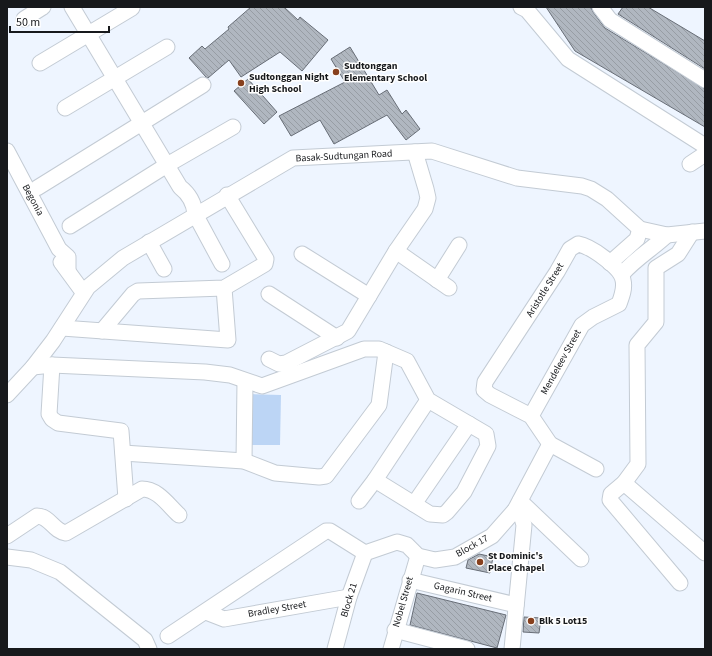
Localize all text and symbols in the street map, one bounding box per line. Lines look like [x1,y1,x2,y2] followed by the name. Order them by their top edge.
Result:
[10,8,109,34] scale bar
[16,14,40,31] text: 50 m
[344,59,427,85] place label: Sudtonggan Elementary School
[331,67,341,77] marker: Sudtonggan Elementary School
[249,70,329,96] place label: Sudtonggan Night High School
[236,78,246,88] marker: Sudtonggan Night High School
[295,146,393,166] street label: Basak-Sudtungan Road
[19,182,47,218] street label: Begonia
[523,260,568,320] street label: Aristotle Street
[537,326,585,397] street label: Mendeleev Street
[453,531,491,561] street label: Block 17
[488,549,544,575] place label: St Dominic's Place Chapel
[475,557,485,567] marker: St Dominic's Place Chapel
[389,574,417,629] street label: Nobel Street
[432,578,494,606] street label: Gagarin Street
[337,581,361,619] street label: Block 21
[247,597,308,621] street label: Bradley Street
[539,614,587,628] place label: Blk 5 Lot15
[526,616,536,626] marker: Blk 5 Lot15

